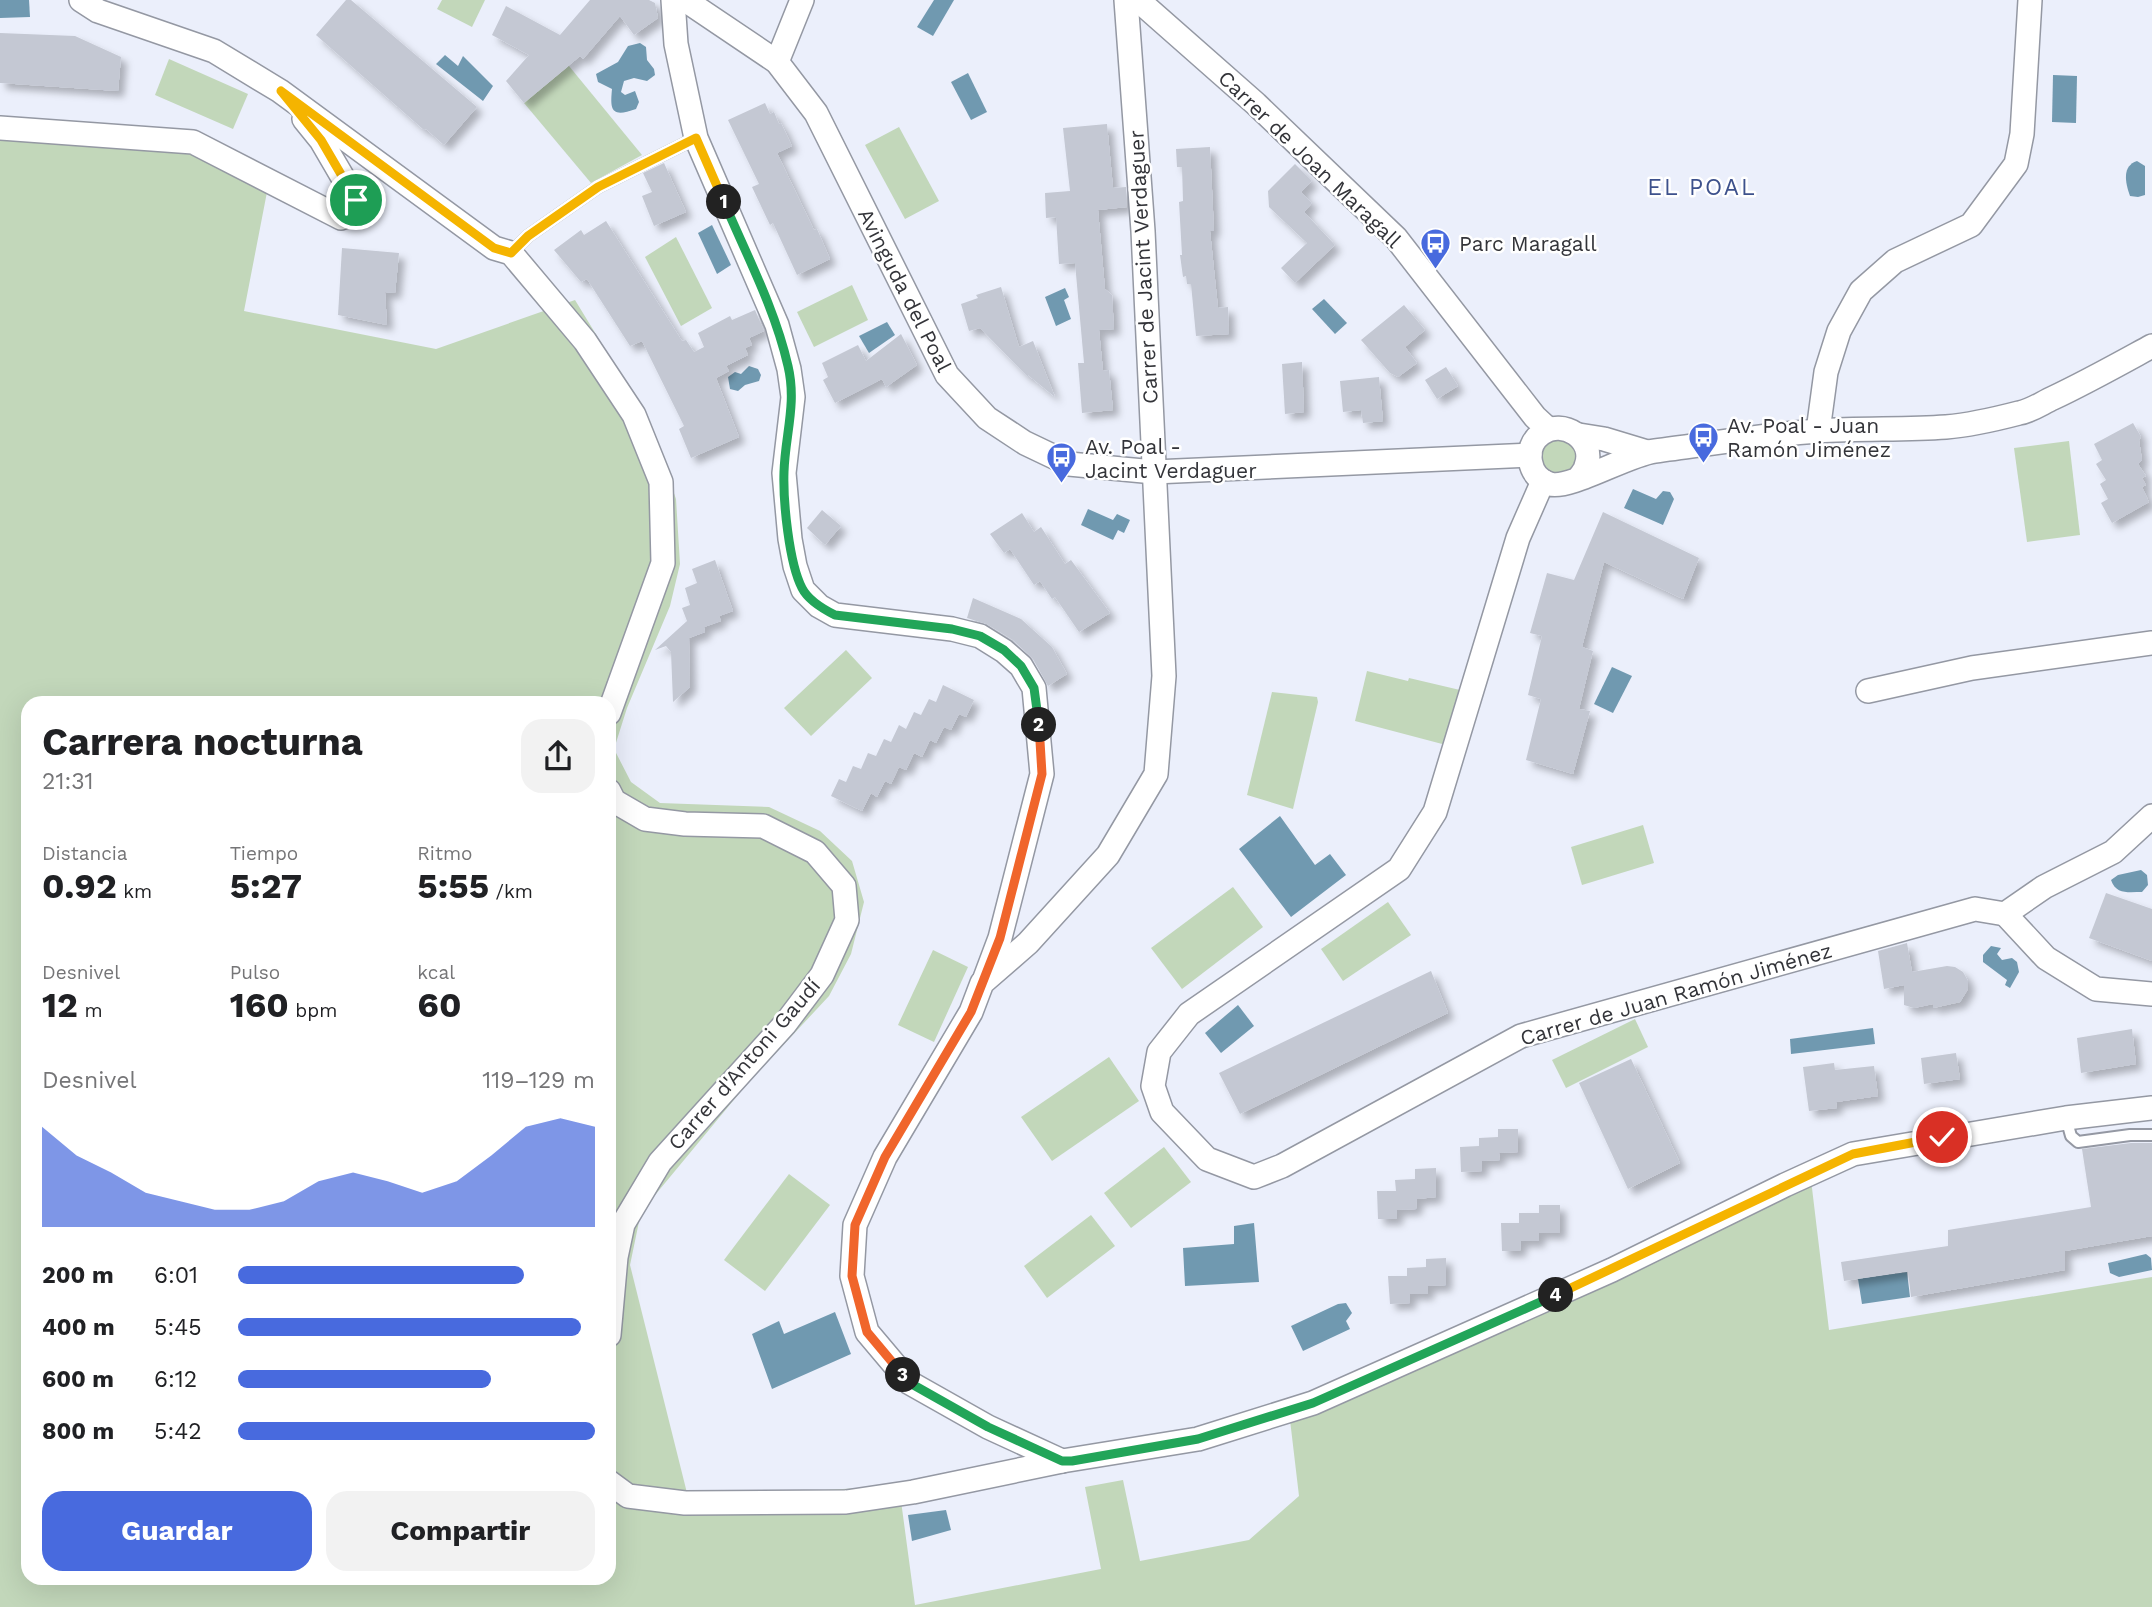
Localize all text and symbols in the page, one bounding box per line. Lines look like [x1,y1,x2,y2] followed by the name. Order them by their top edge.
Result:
[1213,65,1407,253] street label: Carrer de Joan Maragall
[1123,129,1163,405] street label: Carrer de Jacint Verdaguer
[326,170,386,230] pin
[1647,174,1757,201] district label: EL POAL
[337,181,375,219] icon: arrive
[706,184,742,220] pin: 1
[719,190,728,213] text: 1
[853,204,957,376] street label: Avinguda del Poal
[1419,226,1453,270] bus stop icon: Parc Maragall
[1459,231,1597,256] place label: Parc Maragall
[1727,413,1891,462] place label: Av. Poal - Juan Ramón Jiménez
[1687,420,1721,464] bus stop icon: Av. Poal - Juan Ramón Jiménez
[1085,434,1257,483] place label: Av. Poal - Jacint Verdaguer
[1045,441,1079,485] bus stop icon: Av. Poal - Jacint Verdaguer
[1021,708,1056,742] pin: 2
[1033,713,1044,736] text: 2
[521,719,595,793] button: share
[42,720,363,764] text: Carrera nocturna
[42,768,94,795] text: 21:31
[42,842,128,865] text: Distancia
[230,842,298,865] text: Tiempo
[417,842,472,865] text: Ritmo
[42,865,117,907] text: 0.92
[230,865,302,907] text: 5:27
[417,865,489,907] text: 5:55
[117,880,152,903] text: km
[489,880,533,903] text: /km
[1517,937,1835,1051] street label: Carrer de Juan Ramón Jiménez
[42,961,120,984] text: Desnivel
[230,961,280,984] text: Pulso
[417,961,455,984] text: kcal
[663,973,826,1155] street label: Carrer d'Antoni Gaudí
[42,984,78,1026] text: 12
[230,984,289,1026] text: 160
[417,984,461,1026] text: 60
[78,999,103,1022] text: m
[289,999,337,1022] text: bpm
[42,1067,137,1094] text: Desnivel
[482,1067,595,1094] text: 119–129 m
[1912,1107,1972,1167] pin
[1923,1118,1961,1156] icon: check
[42,1262,114,1289] text: 200 m
[154,1262,198,1289] text: 6:01
[1538,1278,1574,1312] pin: 4
[1549,1283,1562,1306] text: 4
[42,1314,115,1341] text: 400 m
[154,1314,202,1341] text: 5:45
[886,1358,920,1392] pin: 3
[897,1363,908,1386] text: 3
[42,1366,114,1393] text: 600 m
[154,1366,197,1393] text: 6:12
[42,1418,114,1445] text: 800 m
[154,1418,202,1445] text: 5:42
[42,1491,312,1571] button: Guardar
[326,1491,595,1571] button: Compartir

